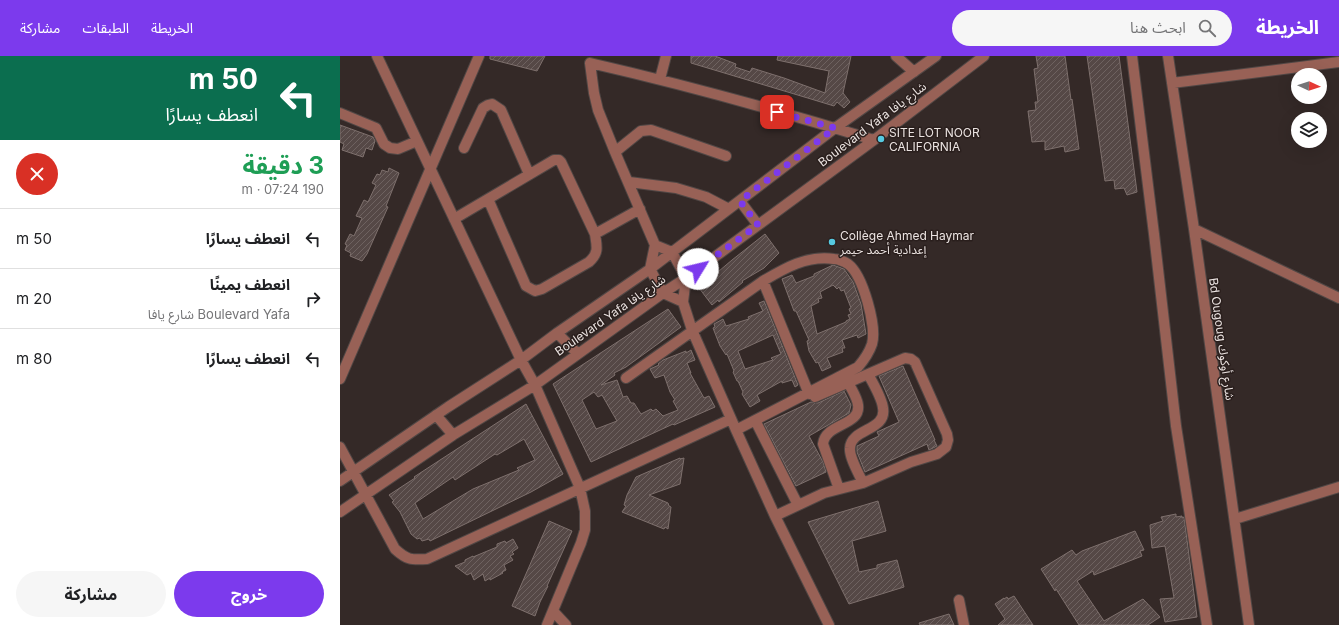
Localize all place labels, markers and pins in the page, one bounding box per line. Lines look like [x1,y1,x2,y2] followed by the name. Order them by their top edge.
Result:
[760,95,794,129] pin
[889,125,980,154] place label: SITE LOT NOOR CALIFORNIA
[876,134,886,144] marker: SITE LOT NOOR CALIFORNIA
[839,228,975,258] place label: Collège Ahmed Haymar إعدادية أحمد حيمر
[827,237,837,247] marker: Collège Ahmed Haymar إعدادية أحمد حيمر

